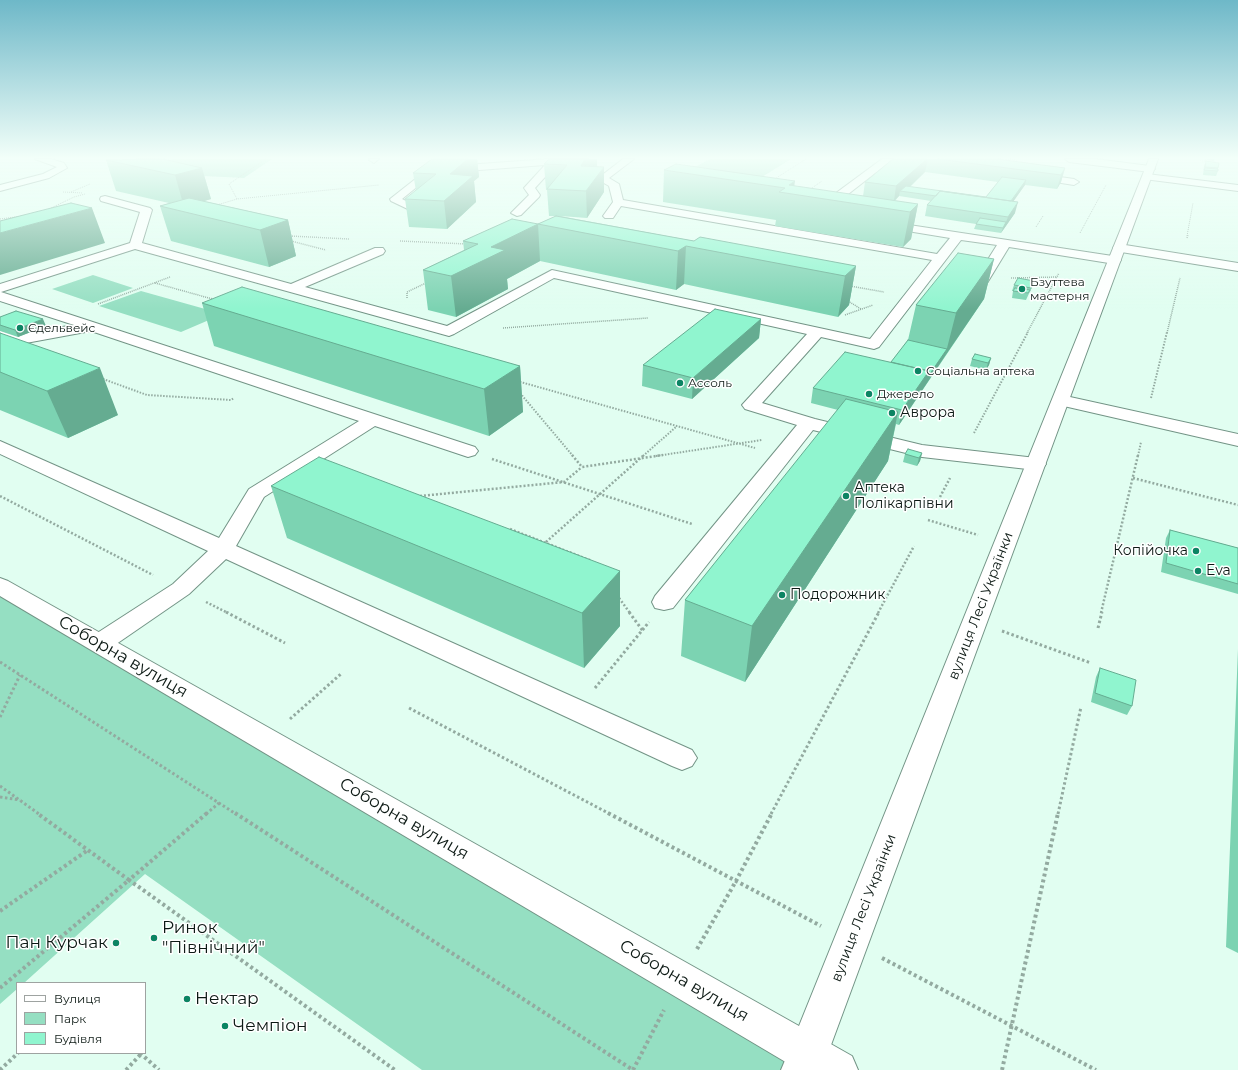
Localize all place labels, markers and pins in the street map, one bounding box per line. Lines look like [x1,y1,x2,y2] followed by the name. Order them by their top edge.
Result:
[1030,275,1090,303] place label: Бзуттева мастерня
[1017,284,1027,294] marker: Бзуттева мастерня
[28,321,95,335] place label: Єдельвейс
[15,323,25,333] marker: Єдельвейс
[926,364,1035,378] place label: Соціальна аптека
[913,366,923,376] marker: Соціальна аптека
[688,376,732,390] place label: Ассоль
[675,378,685,388] marker: Ассоль
[877,387,934,401] place label: Джерело
[864,389,874,399] marker: Джерело
[900,405,955,421] place label: Аврора
[887,408,897,418] marker: Аврора
[854,480,954,512] place label: Аптека Полікарпівни
[841,491,851,501] marker: Аптека Полікарпівни
[1113,543,1188,559] place label: Копійочка
[1191,546,1201,556] marker: Копійочка
[1206,563,1231,579] place label: Eva
[1193,566,1203,576] marker: Eva
[790,587,885,603] place label: Подорожник
[777,590,787,600] marker: Подорожник
[162,918,265,958] place label: Ринок "Північний"
[6,933,108,953] place label: Пан Курчак
[149,933,159,943] marker: Ринок "Північний"
[111,938,121,948] marker: Пан Курчак
[195,989,259,1009] place label: Нектар
[182,994,192,1004] marker: Нектар
[233,1016,307,1036] place label: Чемпіон
[220,1021,230,1031] marker: Чемпіон

